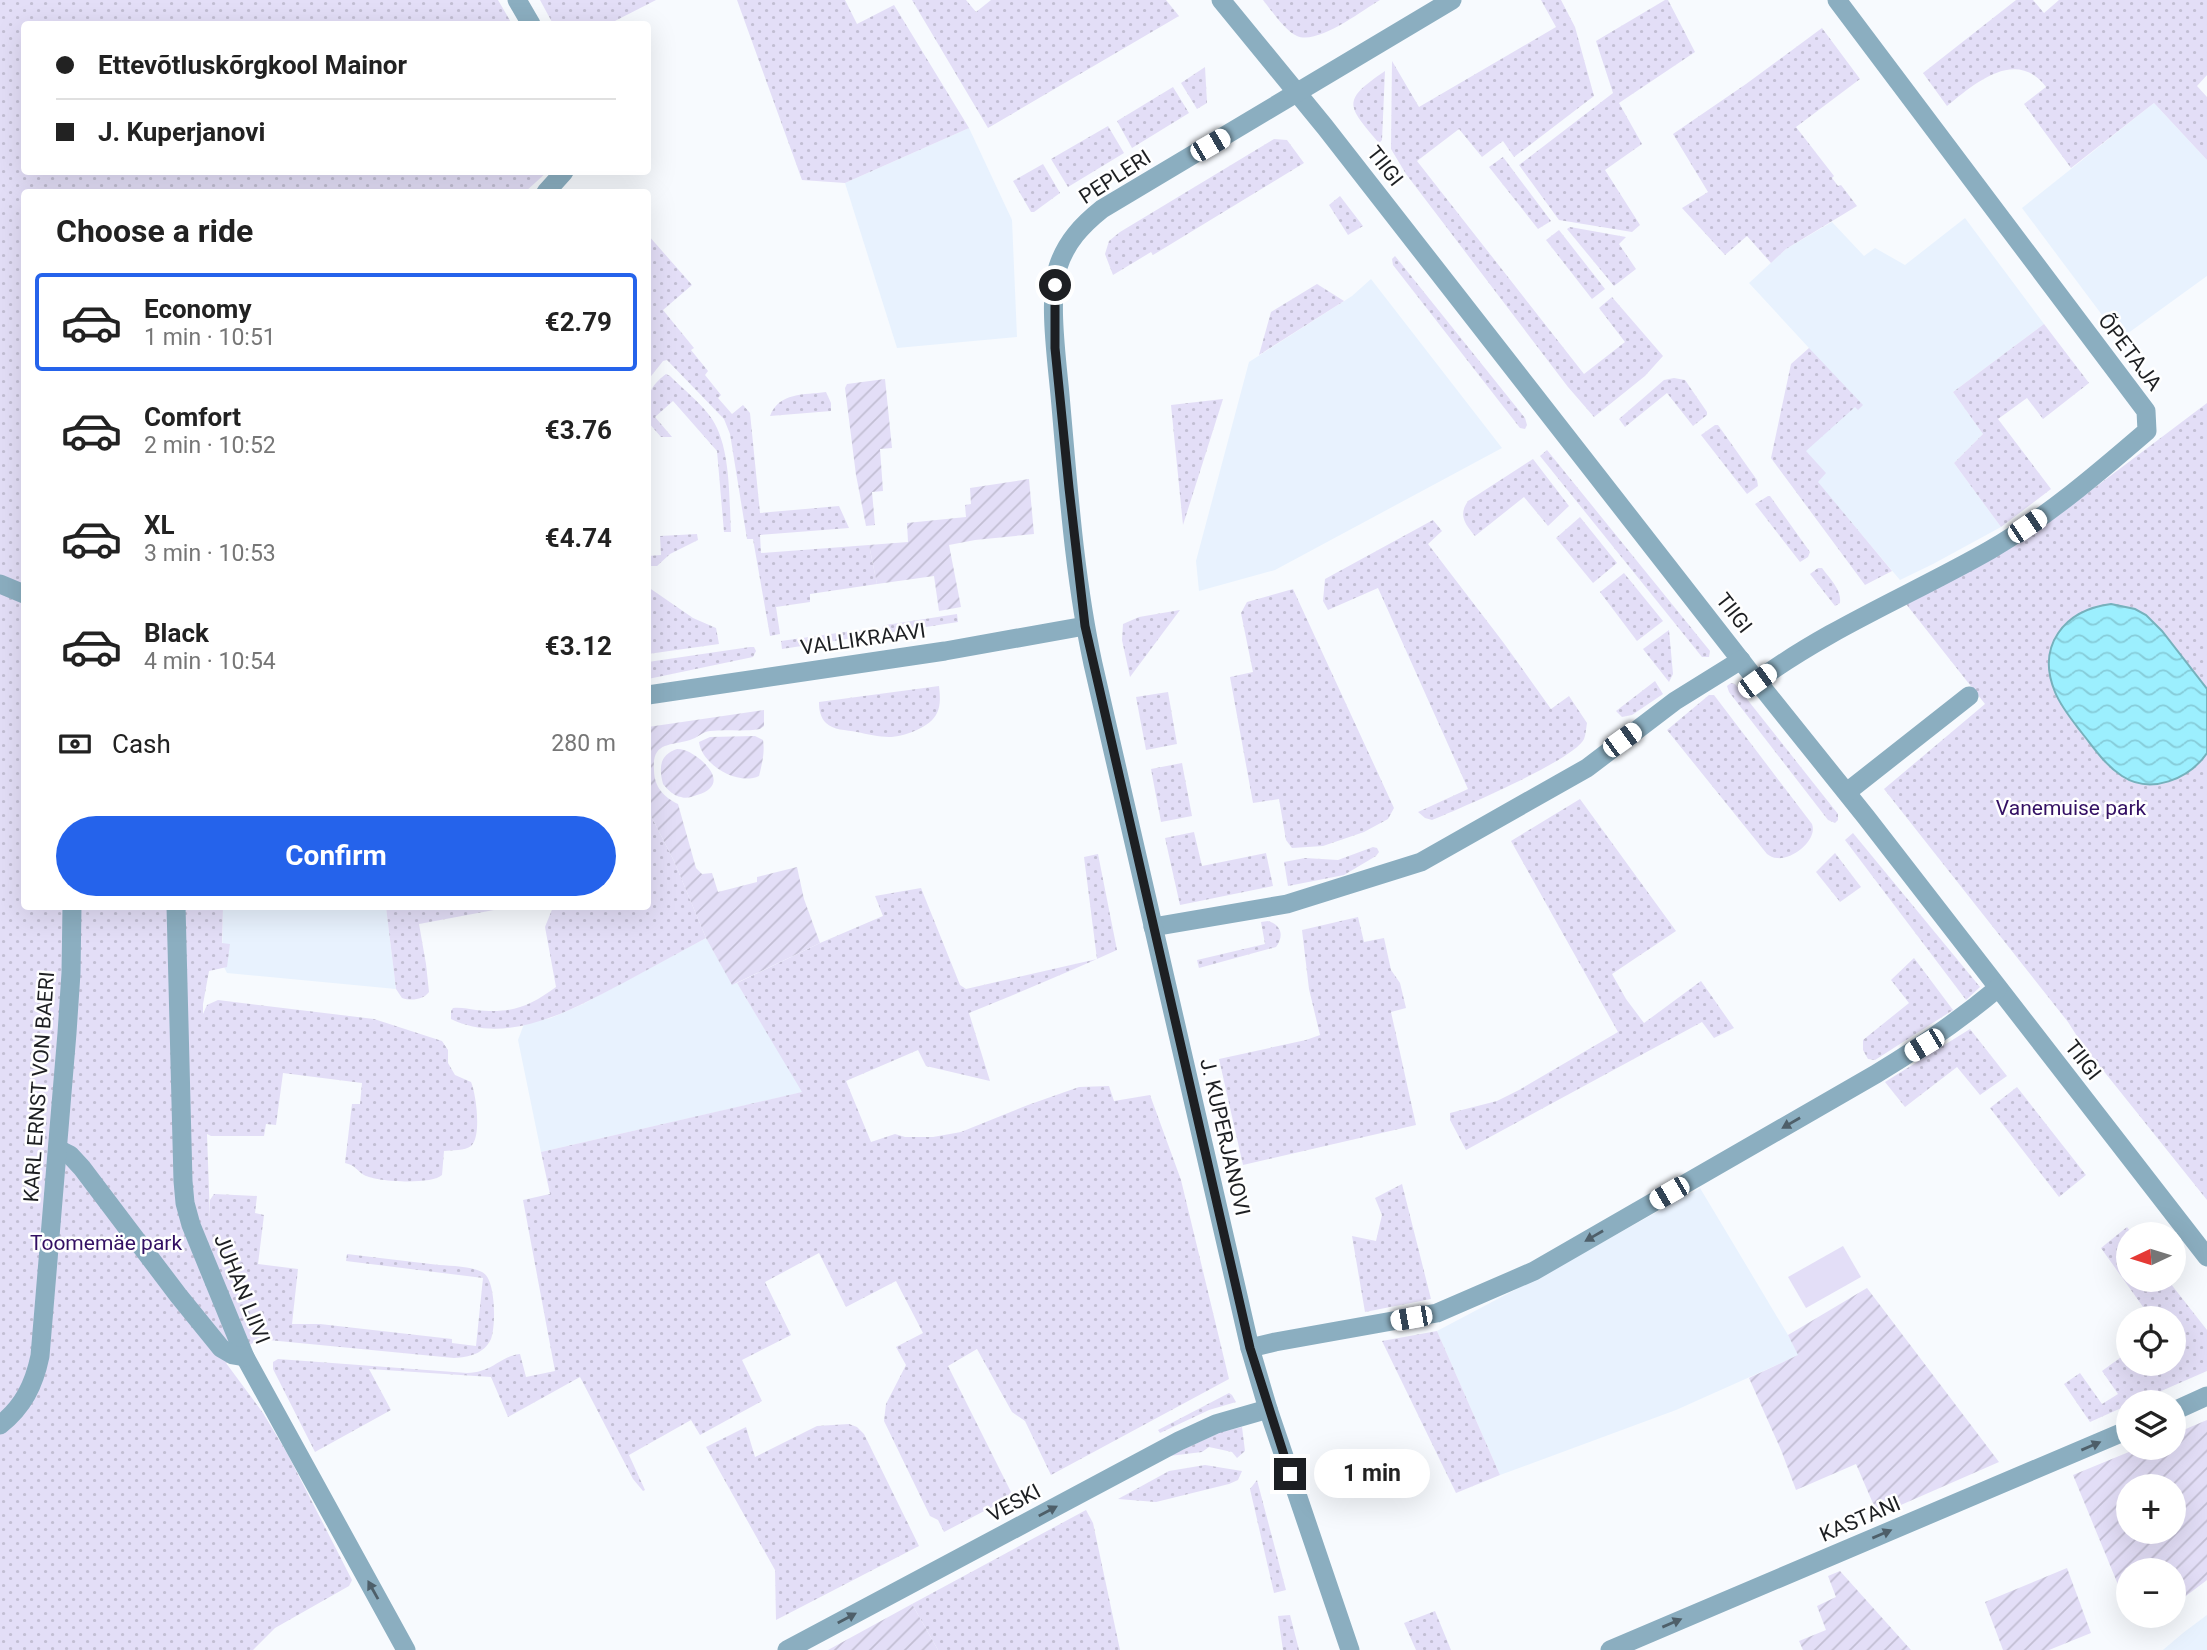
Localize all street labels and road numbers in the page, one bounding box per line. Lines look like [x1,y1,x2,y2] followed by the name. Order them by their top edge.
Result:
[1362,141,1408,191] street label: TIIGI
[1075,145,1155,209] street label: PEPLERI
[2093,309,2167,396] street label: ÕPETAJA
[1711,588,1757,638] street label: TIIGI
[799,618,927,660] street label: VALLIKRAAVI
[19,971,59,1203] street label: KARL ERNST VON BAERI
[2060,1035,2106,1085] street label: TIIGI
[1195,1056,1255,1218] street label: J. KUPERJANOVI
[209,1231,275,1347] street label: JUHAN LIIVI
[983,1479,1045,1527] street label: VESKI
[1816,1491,1904,1547] street label: KASTANI

